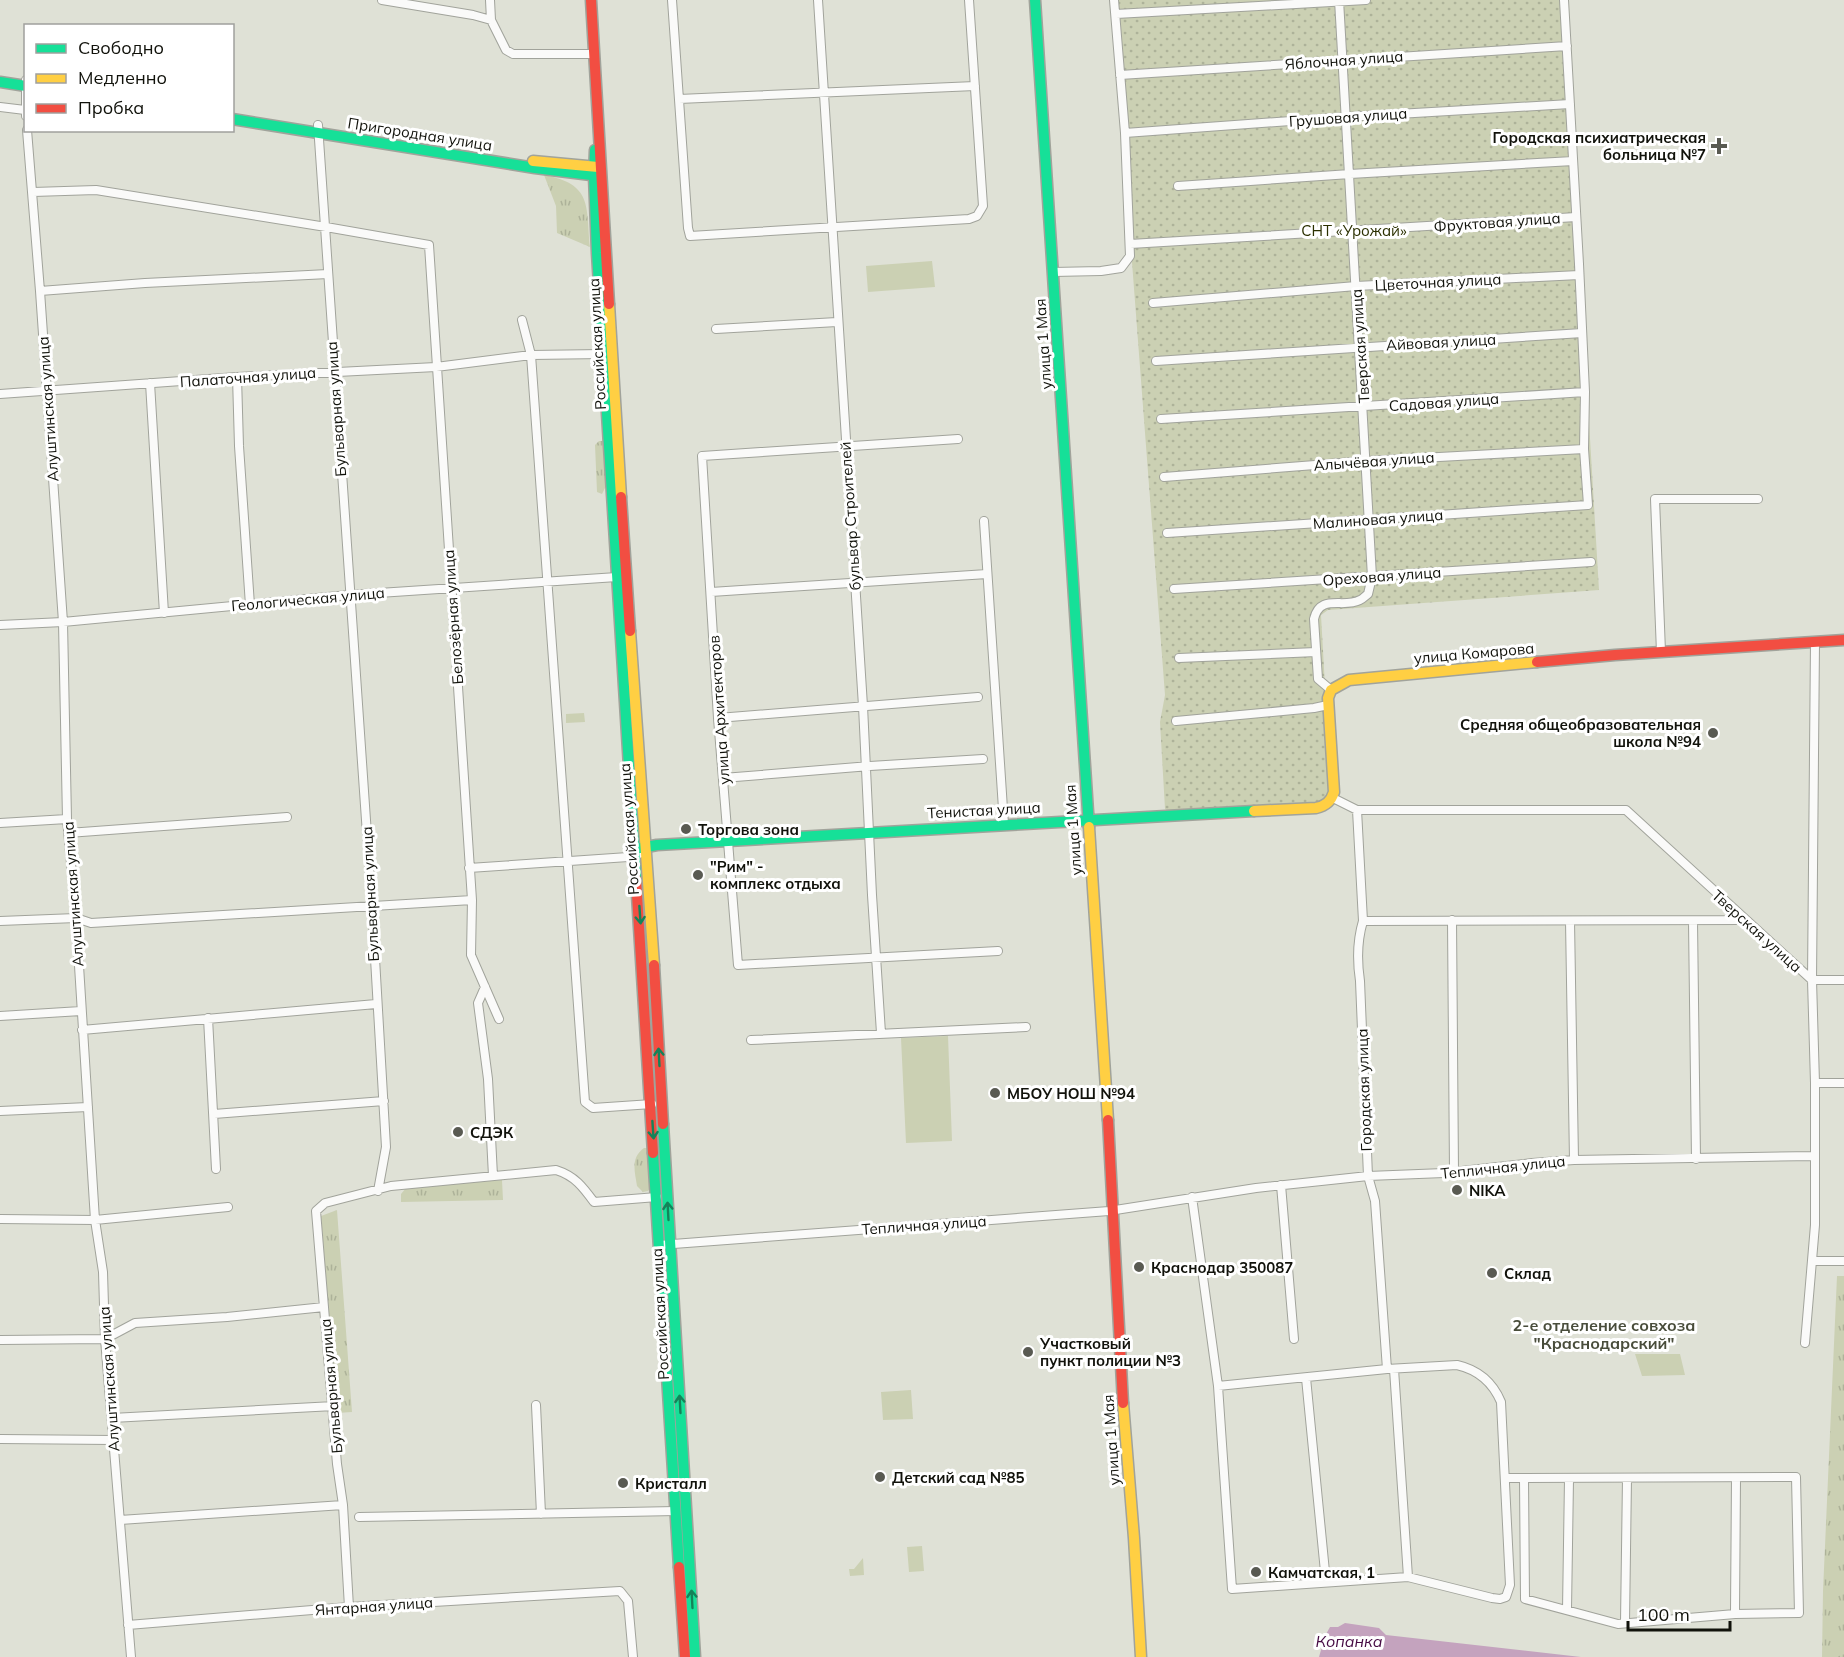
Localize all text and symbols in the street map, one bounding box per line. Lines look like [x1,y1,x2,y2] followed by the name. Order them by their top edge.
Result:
[24,24,234,132] legend
[78,36,164,59] text: Свободно
[1284,46,1404,74] street label: Яблочная улица
[78,66,167,89] text: Медленно
[78,96,144,119] text: Пробка
[1288,103,1408,131] street label: Грушовая улица
[346,113,494,155] street label: Пригородная улица
[1493,128,1706,164] place label: Городская психиатрическая больница №7
[1710,137,1728,155] marker: Городская психиатрическая больница №7
[1433,208,1561,236] street label: Фруктовая улица
[1301,221,1407,240] park label: СНТ «Урожай»
[1374,269,1502,295] street label: Цветочная улица
[584,278,610,410] street label: Российская улица
[1347,288,1373,404] street label: Тверская улица
[1030,298,1056,390] street label: улица 1 Мая
[1385,330,1497,354] street label: Айвовая улица
[33,336,63,482] street label: Алуштинская улица
[322,341,350,477] street label: Бульварная улица
[179,363,317,391] street label: Палаточная улица
[1388,389,1500,415] street label: Садовая улица
[835,441,865,591] street label: бульвар Строителей
[1313,447,1435,475] street label: Алычёвая улица
[1312,505,1444,533] street label: Малиновая улица
[439,549,467,685] street label: Белозёрная улица
[1322,562,1442,590] street label: Ореховая улица
[230,583,386,615] street label: Геологическая улица
[704,635,734,785] street label: улица Архитекторов
[1413,638,1535,668] street label: улица Комарова
[1460,715,1701,751] place label: Средняя общеобразовательная школа №94
[1706,726,1720,740] marker: Средняя общеобразовательная школа №94
[615,763,643,895] street label: Российская улица
[1060,784,1086,876] street label: улица 1 Мая
[927,798,1041,822] street label: Тенистая улица
[698,820,799,839] place label: Торгова зона
[58,821,88,967] street label: Алуштинская улица
[679,822,693,836] marker: Торгова зона
[357,826,383,962] street label: Бульварная улица
[710,857,841,893] place label: "Рим" - комплекс отдыха
[691,868,705,882] marker: "Рим" - комплекс отдыха
[1708,886,1806,976] street label: Тверская улица
[635,904,646,924] one-way arrow
[1352,1028,1376,1152] street label: Городская улица
[654,1047,665,1067] one-way arrow
[1007,1084,1135,1103] place label: МБОУ НОШ №94
[988,1086,1002,1100] marker: МБОУ НОШ №94
[648,1120,659,1140] one-way arrow
[470,1123,514,1142] place label: СДЭК
[451,1125,465,1139] marker: СДЭК
[1440,1151,1566,1183] street label: Тепличная улица
[1469,1181,1506,1200] place label: NIKA
[1450,1183,1464,1197] marker: NIKA
[663,1202,674,1222] one-way arrow
[861,1211,987,1239] street label: Тепличная улица
[647,1248,673,1380] street label: Российская улица
[1151,1258,1293,1277] place label: Краснодар 350087
[1132,1260,1146,1274] marker: Краснодар 350087
[1504,1264,1551,1283] place label: Склад
[1485,1266,1499,1280] marker: Склад
[94,1306,124,1452] street label: Алуштинская улица
[1513,1315,1695,1353] district label: 2-е отделение совхоза "Краснодарский"
[316,1318,346,1454] street label: Бульварная улица
[1039,1334,1181,1370] place label: Участковый пункт полиции №3
[1021,1345,1035,1359] marker: Участковый пункт полиции №3
[674,1394,685,1414] one-way arrow
[1098,1394,1124,1486] street label: улица 1 Мая
[892,1468,1024,1487] place label: Детский сад №85
[873,1470,887,1484] marker: Детский сад №85
[635,1474,707,1493] place label: Кристалл
[616,1476,630,1490] marker: Кристалл
[1268,1563,1375,1582] place label: Камчатская, 1
[1249,1565,1263,1579] marker: Камчатская, 1
[686,1589,697,1609] one-way arrow
[314,1592,434,1620] street label: Янтарная улица
[1628,1594,1730,1632] scale bar
[1637,1603,1690,1626] text: 100 m
[1316,1631,1383,1651] water label: Копанка

